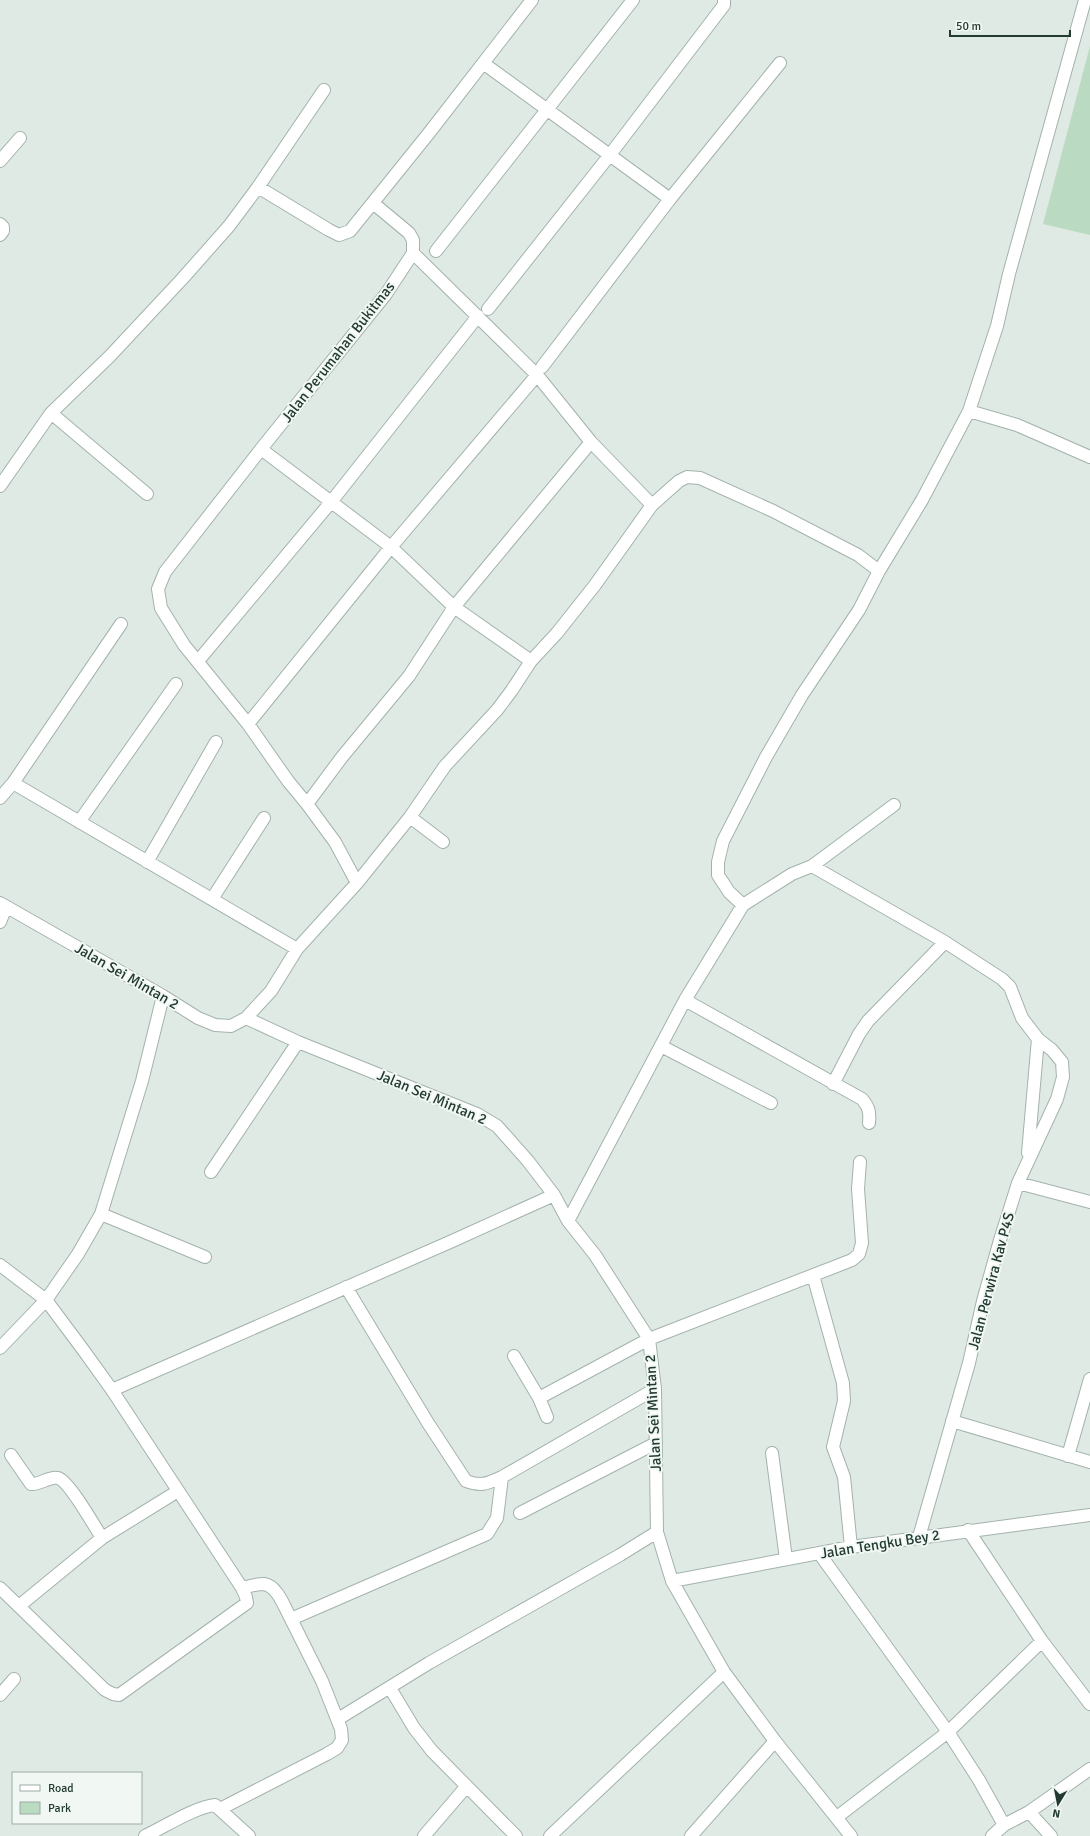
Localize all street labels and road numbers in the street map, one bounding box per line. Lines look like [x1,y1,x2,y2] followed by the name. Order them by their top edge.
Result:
[277,278,399,426] street label: Jalan Perumahan Bukitmas
[72,939,182,1013] street label: Jalan Sei Mintan 2
[374,1066,490,1128] street label: Jalan Sei Mintan 2
[964,1210,1018,1352] street label: Jalan Perwira Kav P4S
[641,1354,665,1472] street label: Jalan Sei Mintan 2
[819,1526,941,1562] street label: Jalan Tengku Bey 2

